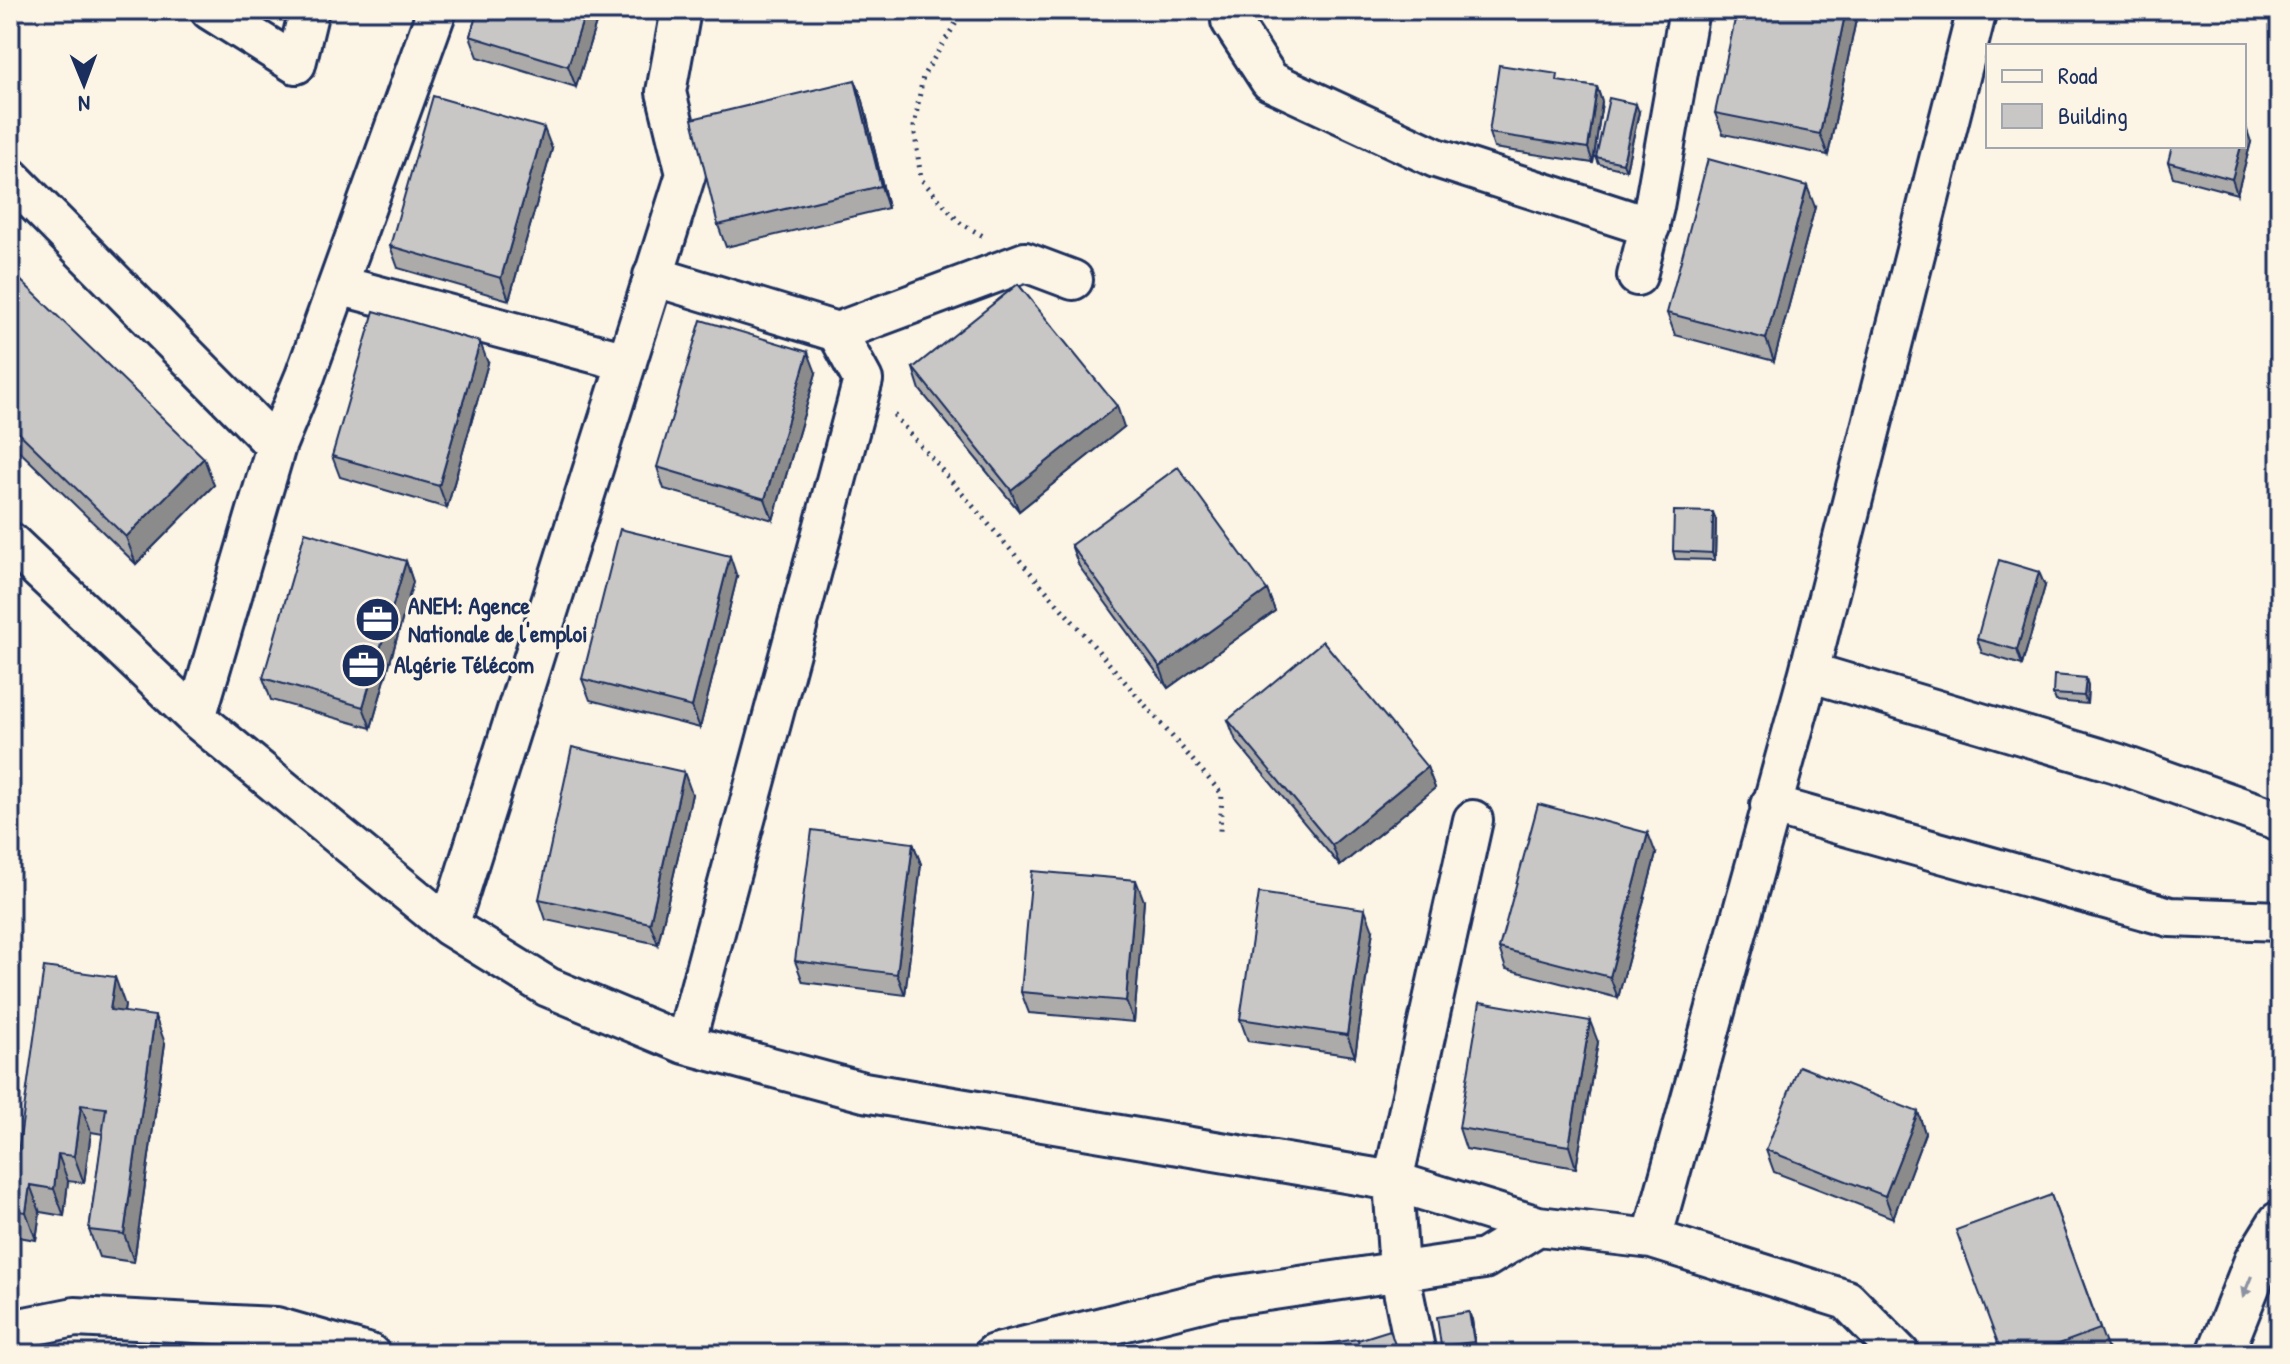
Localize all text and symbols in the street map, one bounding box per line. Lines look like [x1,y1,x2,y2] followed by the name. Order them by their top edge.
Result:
[44,44,124,124] north arrow
[1986,44,2246,148] legend
[2058,59,2097,91] text: Road
[78,89,90,119] text: N
[2058,99,2128,131] text: Building
[408,589,588,650] place label: ANEM: Agence Nationale de l'emploi
[353,596,401,644] office icon: ANEM: Agence Nationale de l'emploi
[339,641,387,689] office icon: Algérie Télécom
[394,648,534,681] place label: Algérie Télécom
[2240,1275,2253,1299] one-way arrow

